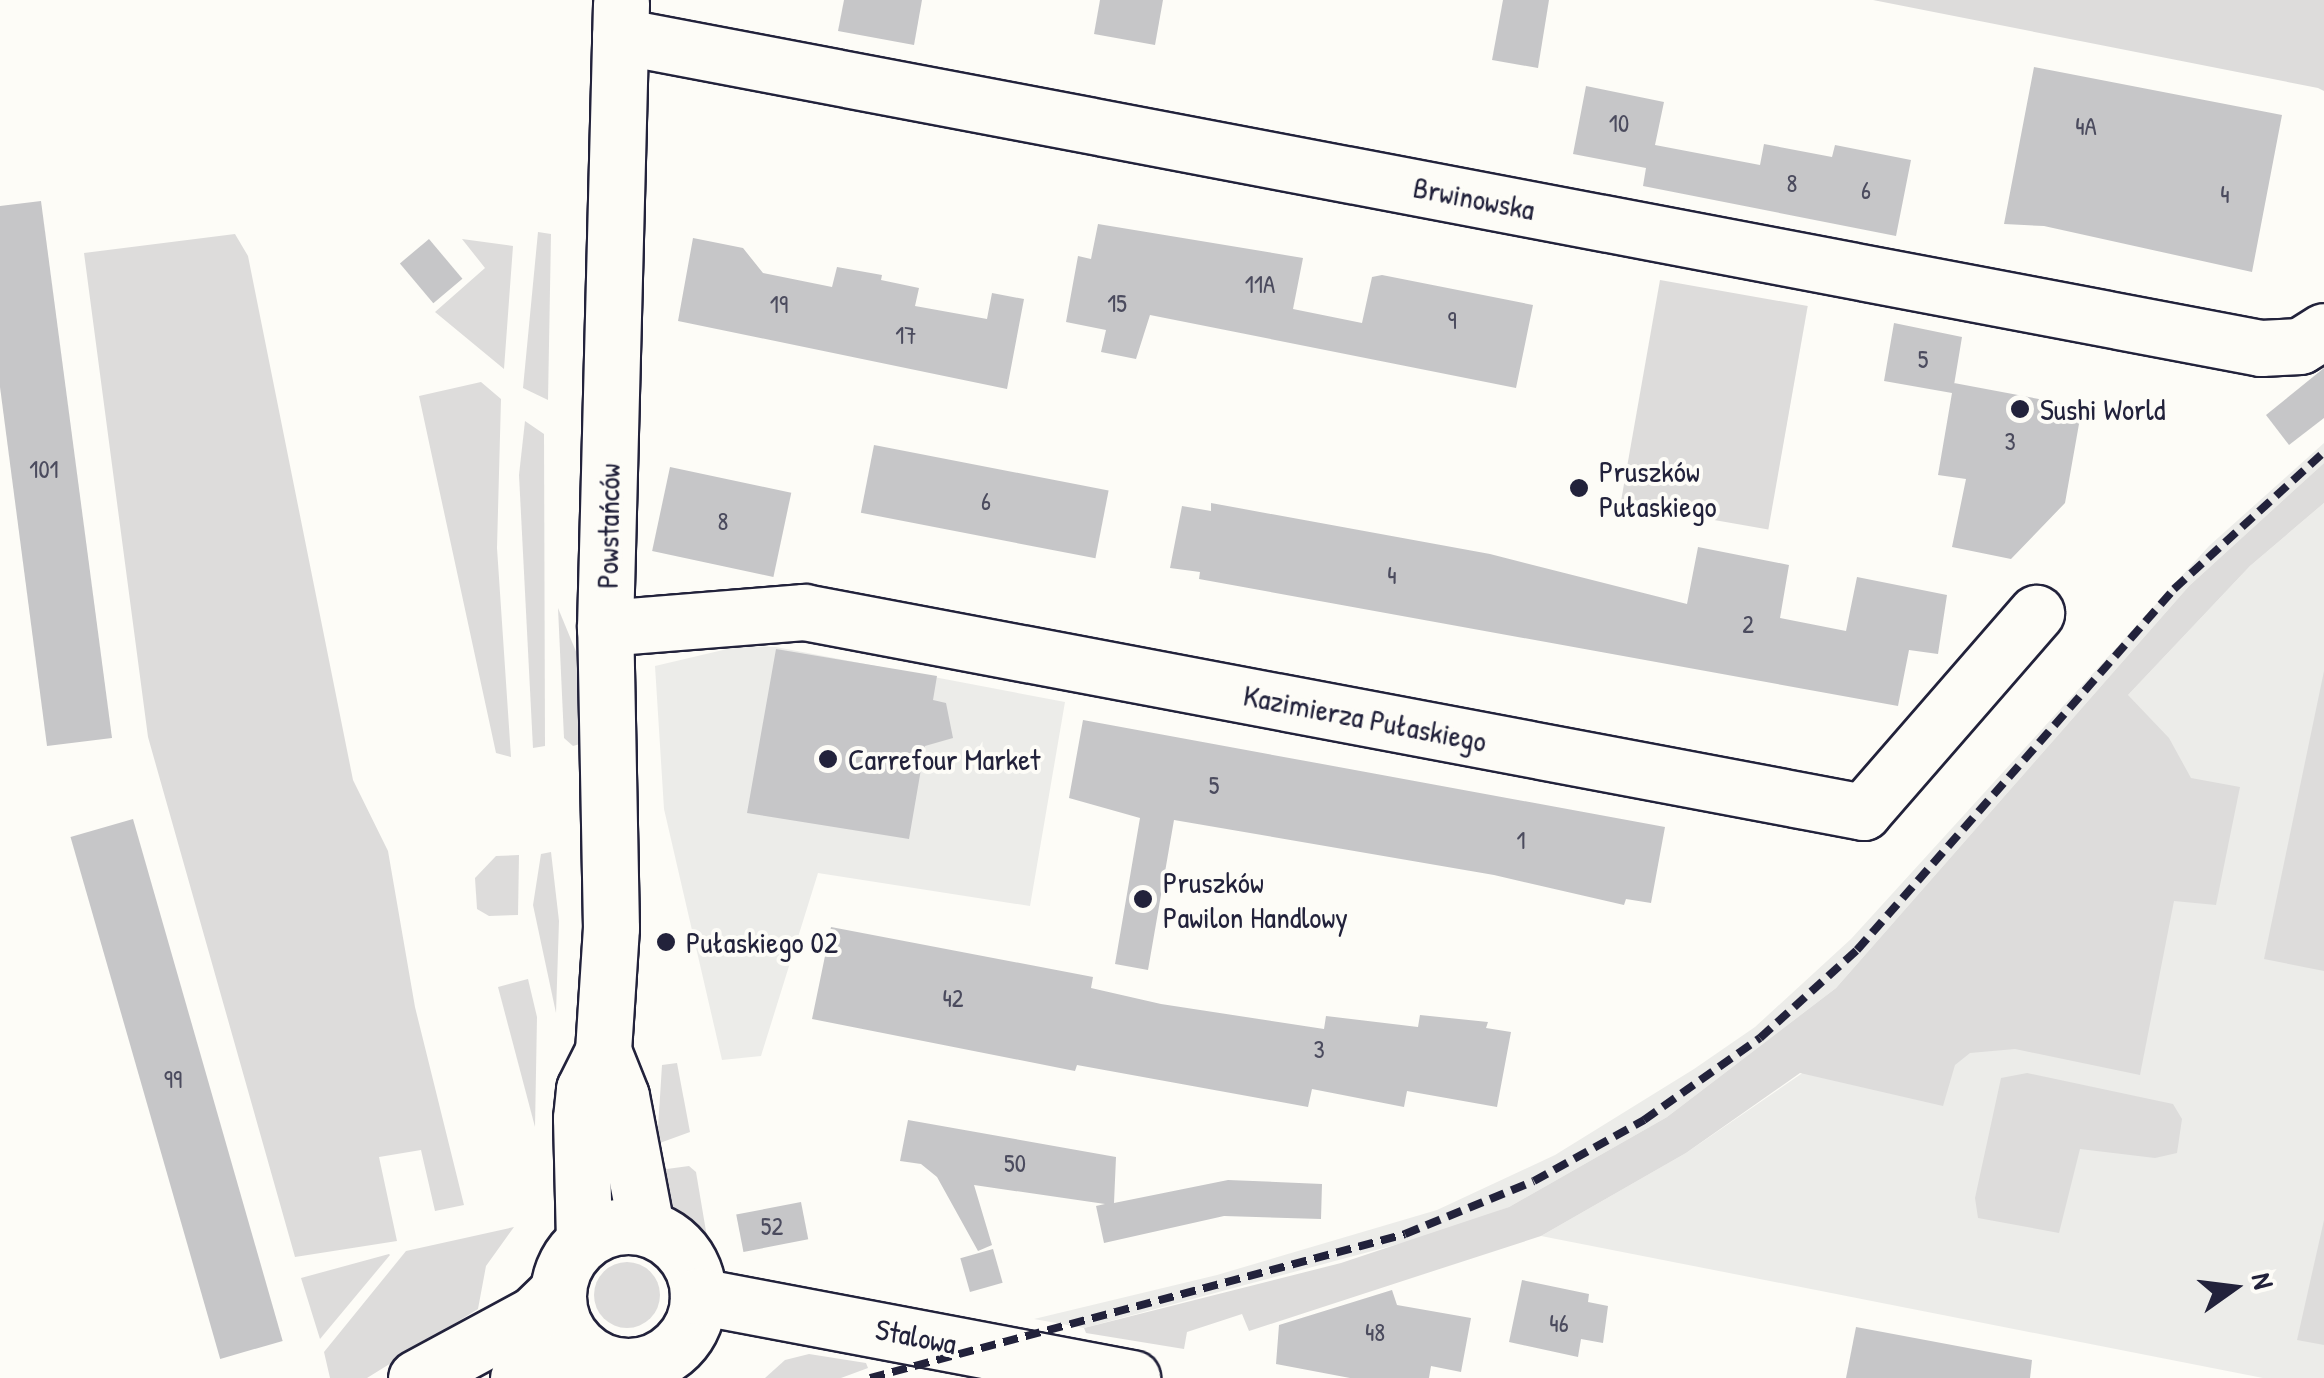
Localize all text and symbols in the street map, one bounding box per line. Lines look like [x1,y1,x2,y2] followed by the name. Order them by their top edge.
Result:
[1609,108,1629,138] house number: 10
[2075,111,2097,141] house number: 4A
[1787,168,1797,198] house number: 8
[1410,169,1538,227] street label: Brwinowska
[1861,175,1871,205] house number: 6
[2220,179,2230,209] house number: 4
[1245,269,1275,299] house number: 11A
[1107,288,1127,318] house number: 15
[770,289,788,319] house number: 19
[1447,305,1457,335] house number: 9
[895,320,917,350] house number: 17
[1918,344,1928,374] house number: 5
[2040,391,2165,427] place label: Sushi World
[2009,398,2031,420] marker: Sushi World
[2004,426,2016,456] house number: 3
[1599,453,1717,524] place label: Pruszków Pułaskiego
[29,454,59,484] house number: 101
[589,463,627,589] street label: Powstańców
[1568,477,1590,499] marker: Pruszków Pułaskiego
[981,486,991,516] house number: 6
[718,506,728,536] house number: 8
[1387,560,1397,590] house number: 4
[1742,609,1754,639] house number: 2
[1240,677,1490,759] street label: Kazimierza Pułaskiego
[848,741,1040,777] place label: Carrefour Market
[817,748,839,770] marker: Carrefour Market
[1209,770,1219,800] house number: 5
[1516,825,1526,855] house number: 1
[1163,864,1348,934] place label: Pruszków Pawilon Handlowy
[1132,888,1154,910] marker: Pruszków Pawilon Handlowy
[686,924,838,960] place label: Pułaskiego 02
[655,931,677,953] marker: Pułaskiego 02
[942,983,964,1013] house number: 42
[1313,1034,1325,1064] house number: 3
[164,1064,182,1094] house number: 99
[1004,1148,1026,1178] house number: 50
[761,1211,783,1241] house number: 52
[2184,1238,2284,1338] north arrow
[2243,1269,2283,1293] text: N
[1549,1308,1569,1338] house number: 46
[873,1311,959,1361] street label: Stalowa
[1365,1317,1385,1347] house number: 48

